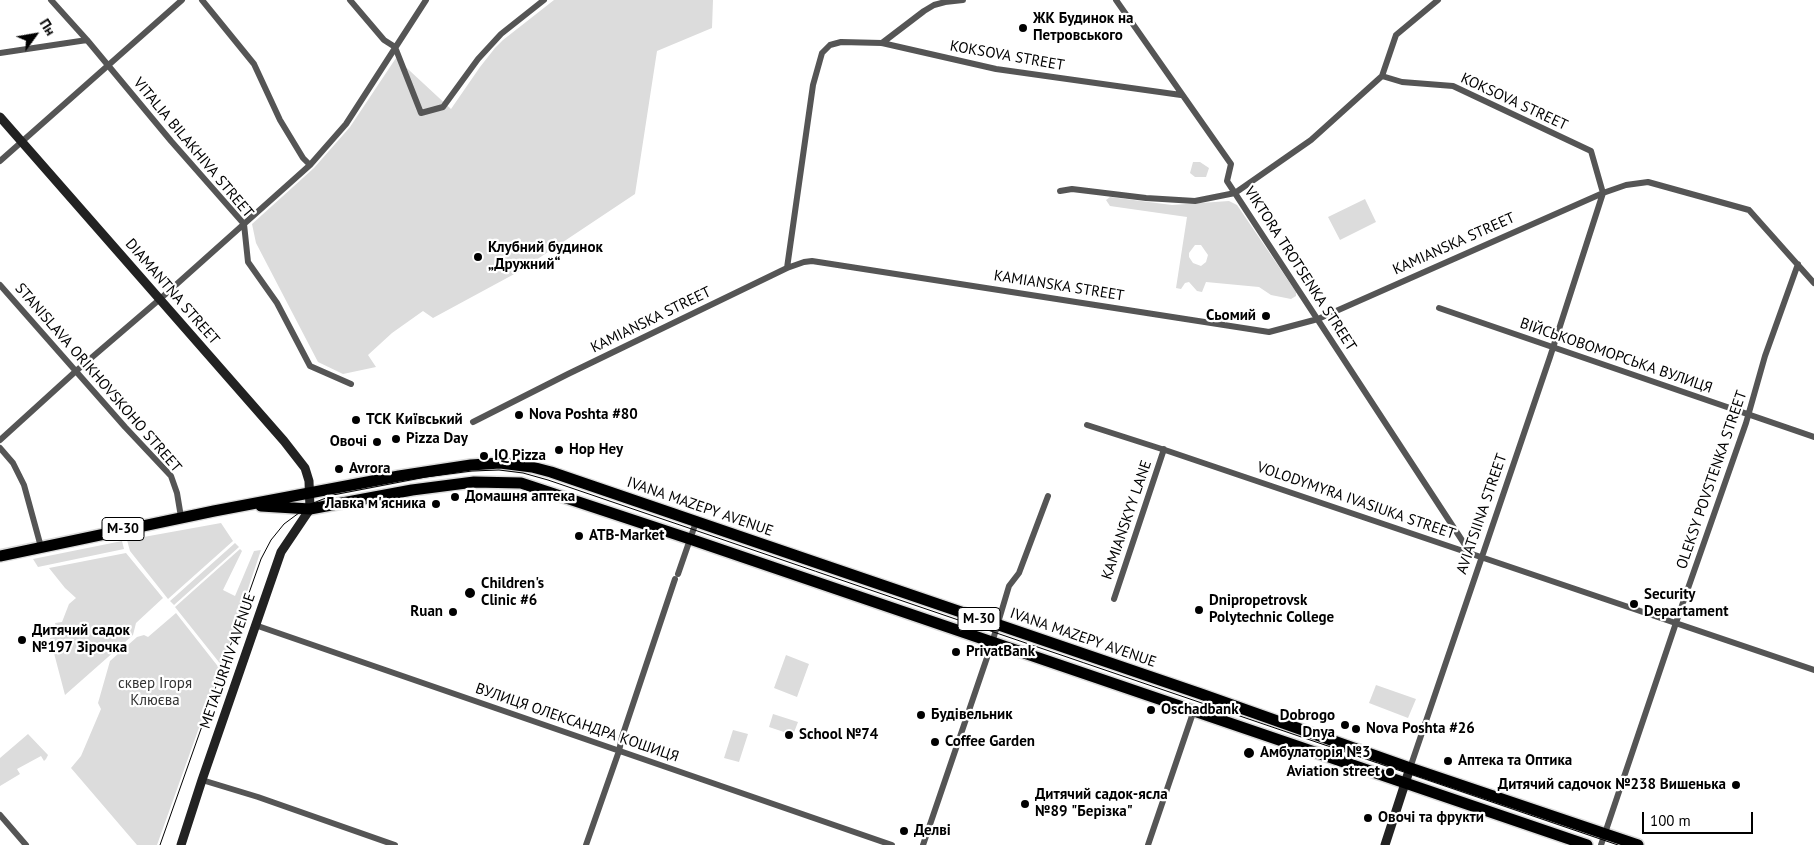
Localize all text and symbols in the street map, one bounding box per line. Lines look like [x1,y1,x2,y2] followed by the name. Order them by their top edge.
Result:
[10,10,60,60] north arrow
[1033,10,1133,45] place label: ЖК Будинок на Петровського
[36,15,60,39] text: Пн
[1017,22,1029,34] marker: ЖК Будинок на Петровського
[948,37,1066,75] street label: KOKSOVA STREET
[1458,69,1570,135] street label: KOKSOVA STREET
[129,74,257,222] street label: VITALIA BILAKHIVA STREET
[1240,183,1360,355] street label: VIKTORA TROTSENKA STREET
[1390,209,1518,279] street label: KAMIANSKA STREET
[121,235,223,349] street label: DIAMANTNA STREET
[488,239,603,274] place label: Клубний будинок „Дружний“
[472,251,484,263] marker: Клубний будинок „Дружний“
[993,267,1125,305] street label: KAMIANSKA STREET
[11,280,185,476] street label: STANISLAVA ORIKHOVSKOHO STREET
[588,283,714,357] street label: KAMIANSKA STREET
[1206,307,1256,325] place label: Сьомий
[1260,310,1272,322] marker: Сьомий
[1517,315,1715,397] street label: ВІЙСЬКОВОМОРСЬКА ВУЛИЦЯ
[1673,388,1751,572] street label: OLEKSY POVSTENKA STREET
[529,406,638,424] place label: Nova Poshta #80
[513,409,525,421] marker: Nova Poshta #80
[366,411,463,429] place label: ТСК Київський
[350,414,362,426] marker: ТСК Київський
[406,430,468,448] place label: Pizza Day
[330,433,367,451] place label: Овочі
[390,433,402,445] marker: Pizza Day
[371,436,383,448] marker: Овочі
[569,441,623,459] place label: Hop Hey
[553,444,565,456] marker: Hop Hey
[494,447,546,465] place label: IQ Pizza
[478,450,490,462] marker: IQ Pizza
[1453,451,1511,577] street label: AVIATSIINA STREET
[1098,458,1156,582] street label: KAMIANSKYY LANE
[1254,459,1458,543] street label: VOLODYMYRA IVASIUKA STREET
[349,460,390,478] place label: Avrora
[333,463,345,475] marker: Avrora
[625,474,775,540] street label: IVANA MAZEPY AVENUE
[465,488,575,506] place label: Домашня аптека
[449,491,461,503] marker: Домашня аптека
[325,495,426,513] place label: Лавка м'ясника
[430,498,442,510] marker: Лавка м'ясника
[102,518,144,540] road number: М-30
[589,527,664,545] place label: ATB-Market
[573,530,585,542] marker: ATB-Market
[481,575,544,610] place label: Children's Clinic #6
[463,586,477,600] marker: Children's Clinic #6
[1644,586,1728,621] place label: Security Departament
[196,591,260,731] street label: METALURHIV AVENUE
[1209,592,1334,627] place label: Dnipropetrovsk Polytechnic College
[1628,598,1640,610] marker: Security Departament
[410,603,443,621] place label: Ruan
[1193,604,1205,616] marker: Dnipropetrovsk Polytechnic College
[1008,605,1158,671] street label: IVANA MAZEPY AVENUE
[447,606,459,618] marker: Ruan
[958,608,1000,630] road number: М-30
[32,622,130,657] place label: Дитячий садок №197 Зірочка
[16,634,28,646] marker: Дитячий садок №197 Зірочка
[966,643,1035,661] place label: PrivatBank
[950,646,962,658] marker: PrivatBank
[118,675,192,710] park label: сквер Ігоря Клюєва
[473,680,681,766] street label: ВУЛИЦЯ ОЛЕКСАНДРА КОШИЦЯ
[1161,701,1239,719] place label: Oschadbank
[1145,704,1157,716] marker: Oschadbank
[931,706,1013,724] place label: Будівельник
[1280,707,1335,742] place label: Dobrogo Dnya
[915,709,927,721] marker: Будівельник
[1339,719,1351,731] marker: Dobrogo Dnya
[1366,720,1475,738] place label: Nova Poshta #26
[1350,723,1362,735] marker: Nova Poshta #26
[799,726,878,744] place label: School №74
[783,729,795,741] marker: School №74
[945,733,1035,751] place label: Coffee Garden
[929,736,941,748] marker: Coffee Garden
[1260,744,1370,762] place label: Амбулаторія №3
[1242,746,1256,760] marker: Амбулаторія №3
[1458,752,1572,770] place label: Аптека та Оптика
[1442,755,1454,767] marker: Аптека та Оптика
[1287,763,1380,781] place label: Aviation street
[1384,766,1396,778] marker: Aviation street
[1498,776,1726,794] place label: Дитячий садочок №238 Вишенька
[1730,779,1742,791] marker: Дитячий садочок №238 Вишенька
[1035,786,1168,821] place label: Дитячий садок-ясла №89 "Берізка"
[1019,798,1031,810] marker: Дитячий садок-ясла №89 "Берізка"
[1644,802,1755,834] scale bar
[1378,809,1484,827] place label: Овочі та фрукти
[1650,811,1691,830] text: 100 m
[1362,812,1374,824] marker: Овочі та фрукти
[914,822,951,840] place label: Делві
[898,825,910,837] marker: Делві

